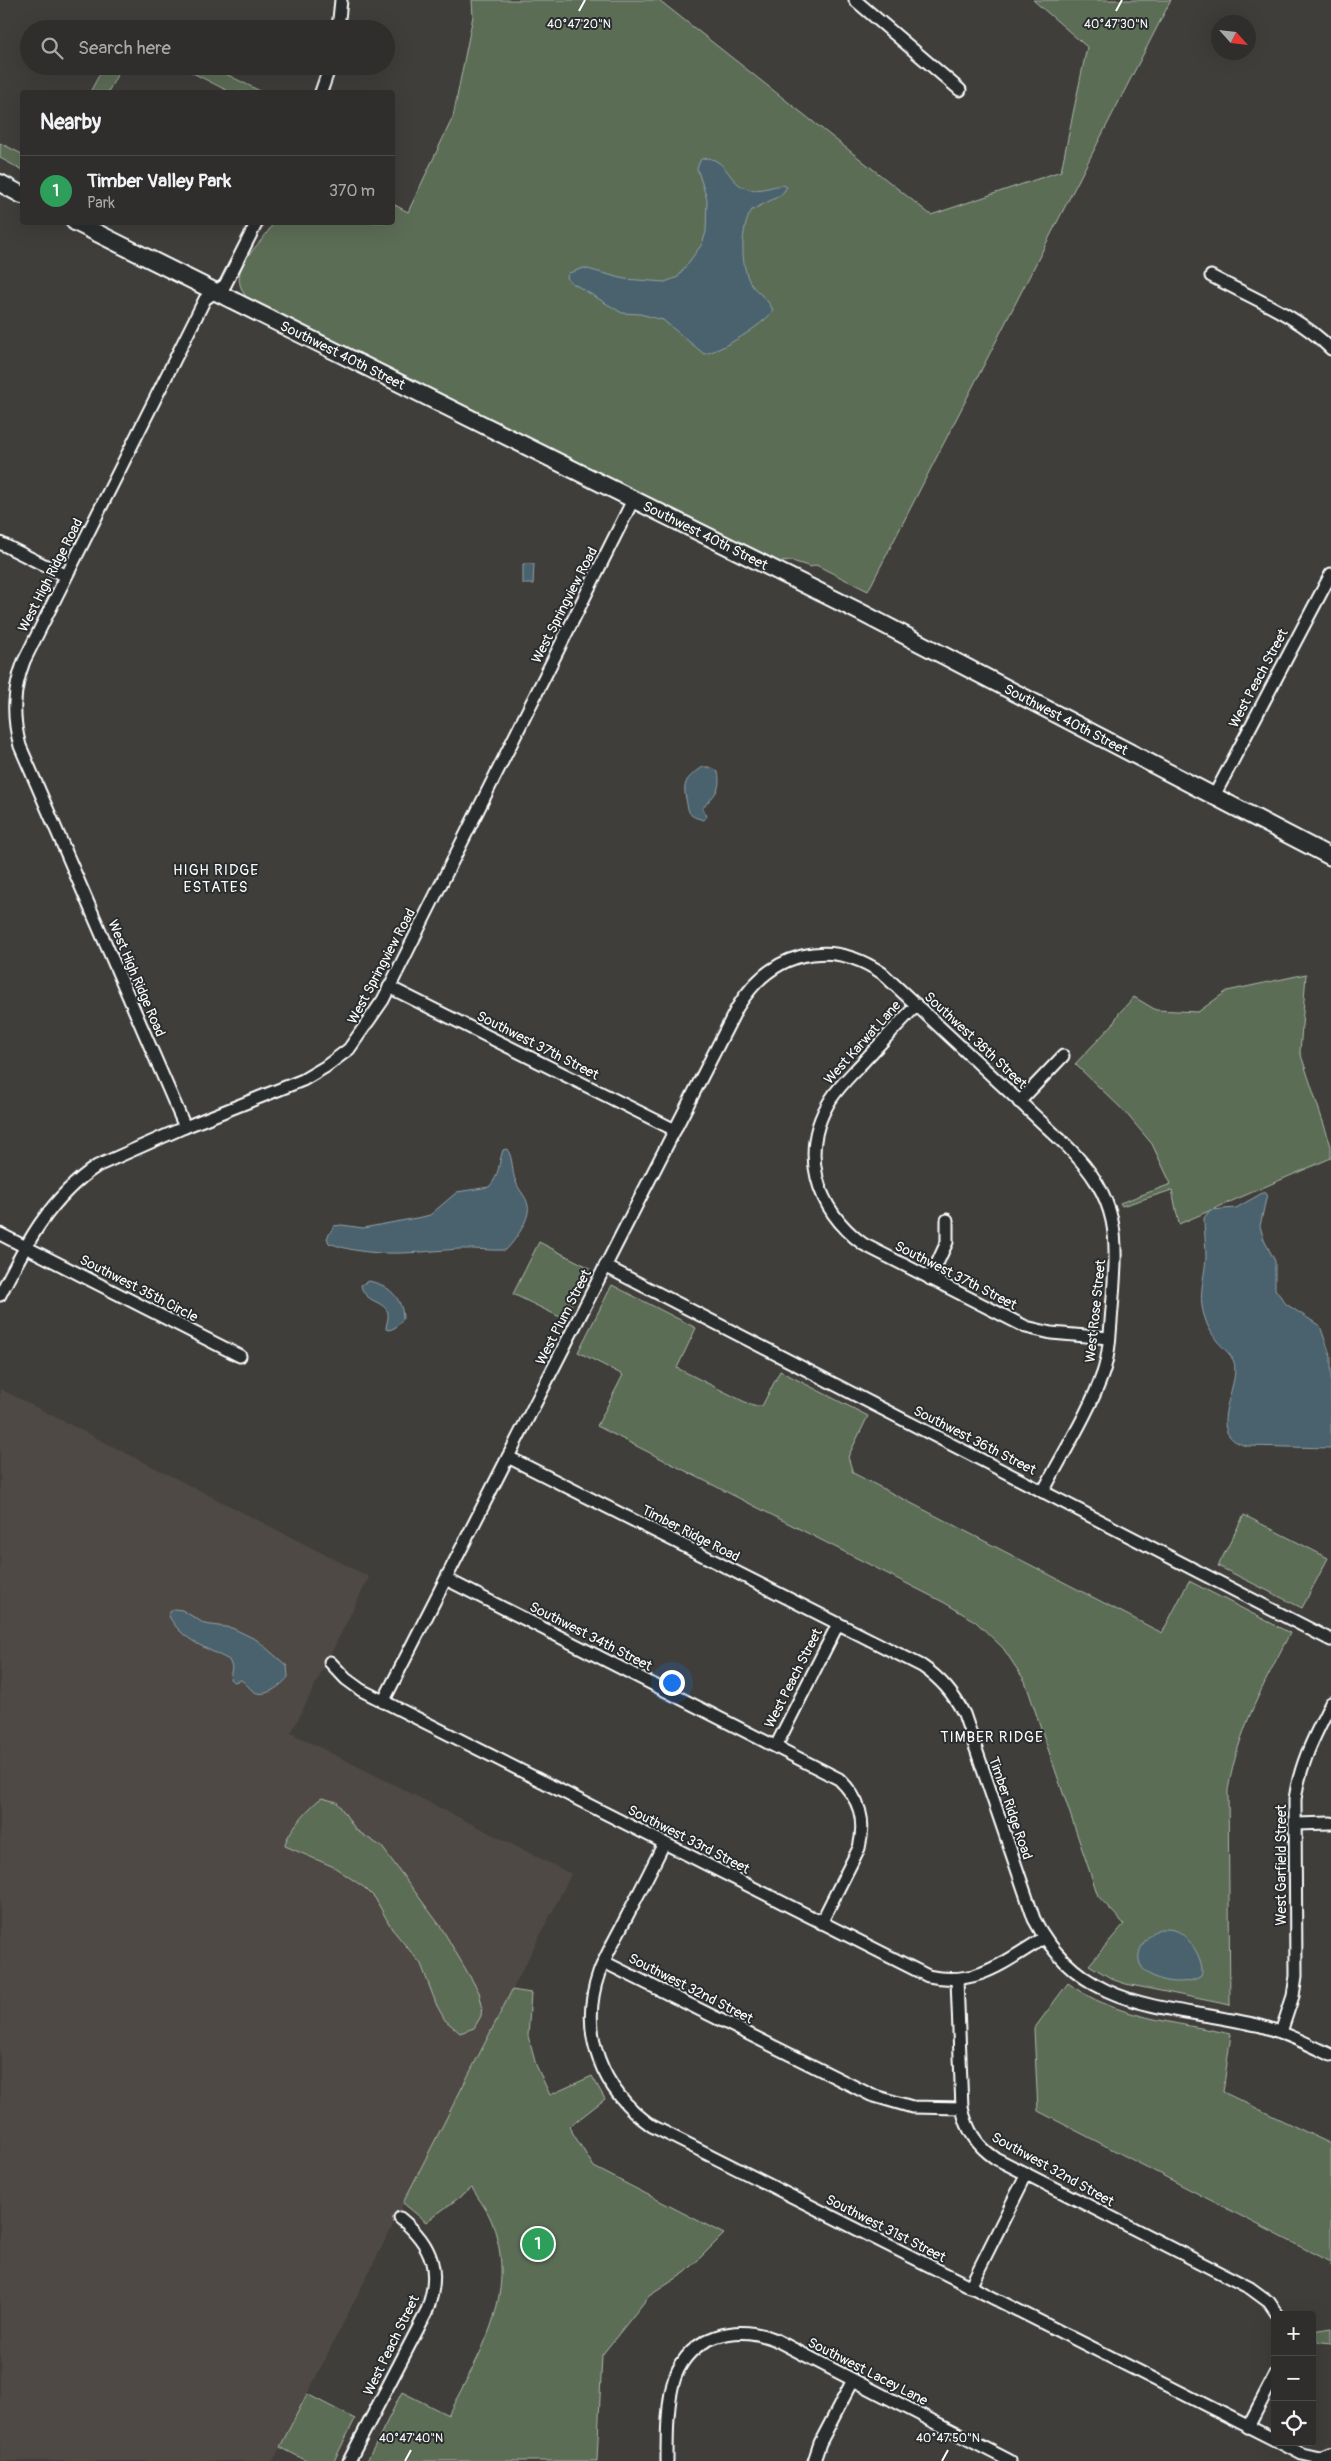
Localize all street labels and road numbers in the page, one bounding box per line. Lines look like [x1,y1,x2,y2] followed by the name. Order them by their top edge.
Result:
[277,317,408,394] street label: Southwest 40th Street
[640,498,771,574] street label: Southwest 40th Street
[14,515,87,635] street label: West High Ridge Road
[528,544,601,666] street label: West Springview Road
[1225,626,1292,731] street label: West Peach Street
[1001,681,1131,759] street label: Southwest 40th Street
[344,906,419,1027] street label: West Springview Road
[104,917,169,1039] street label: West High Ridge Road
[921,988,1031,1093] street label: Southwest 38th Street
[820,997,904,1088] street label: West Karwat Lane
[474,1007,602,1084] street label: Southwest 37th Street
[892,1237,1020,1314] street label: Southwest 37th Street
[77,1251,201,1326] street label: Southwest 35th Circle
[1082,1258,1109,1363] street label: West Rose Street
[532,1266,595,1368] street label: West Plum Street
[911,1402,1039,1479] street label: Southwest 36th Street
[639,1501,743,1565] street label: Timber Ridge Road
[527,1598,655,1675] street label: Southwest 34th Street
[761,1625,826,1731] street label: West Peach Street
[985,1755,1036,1862] street label: Timber Ridge Road
[625,1801,753,1878] street label: Southwest 33rd Street
[1273,1804,1290,1925] street label: West Garfield Street
[626,1950,756,2027] street label: Southwest 32nd Street
[988,2129,1117,2210] street label: Southwest 32nd Street
[823,2191,949,2266] street label: Southwest 31st Street
[360,2292,423,2398] street label: West Peach Street
[805,2334,931,2409] street label: Southwest Lacey Lane

